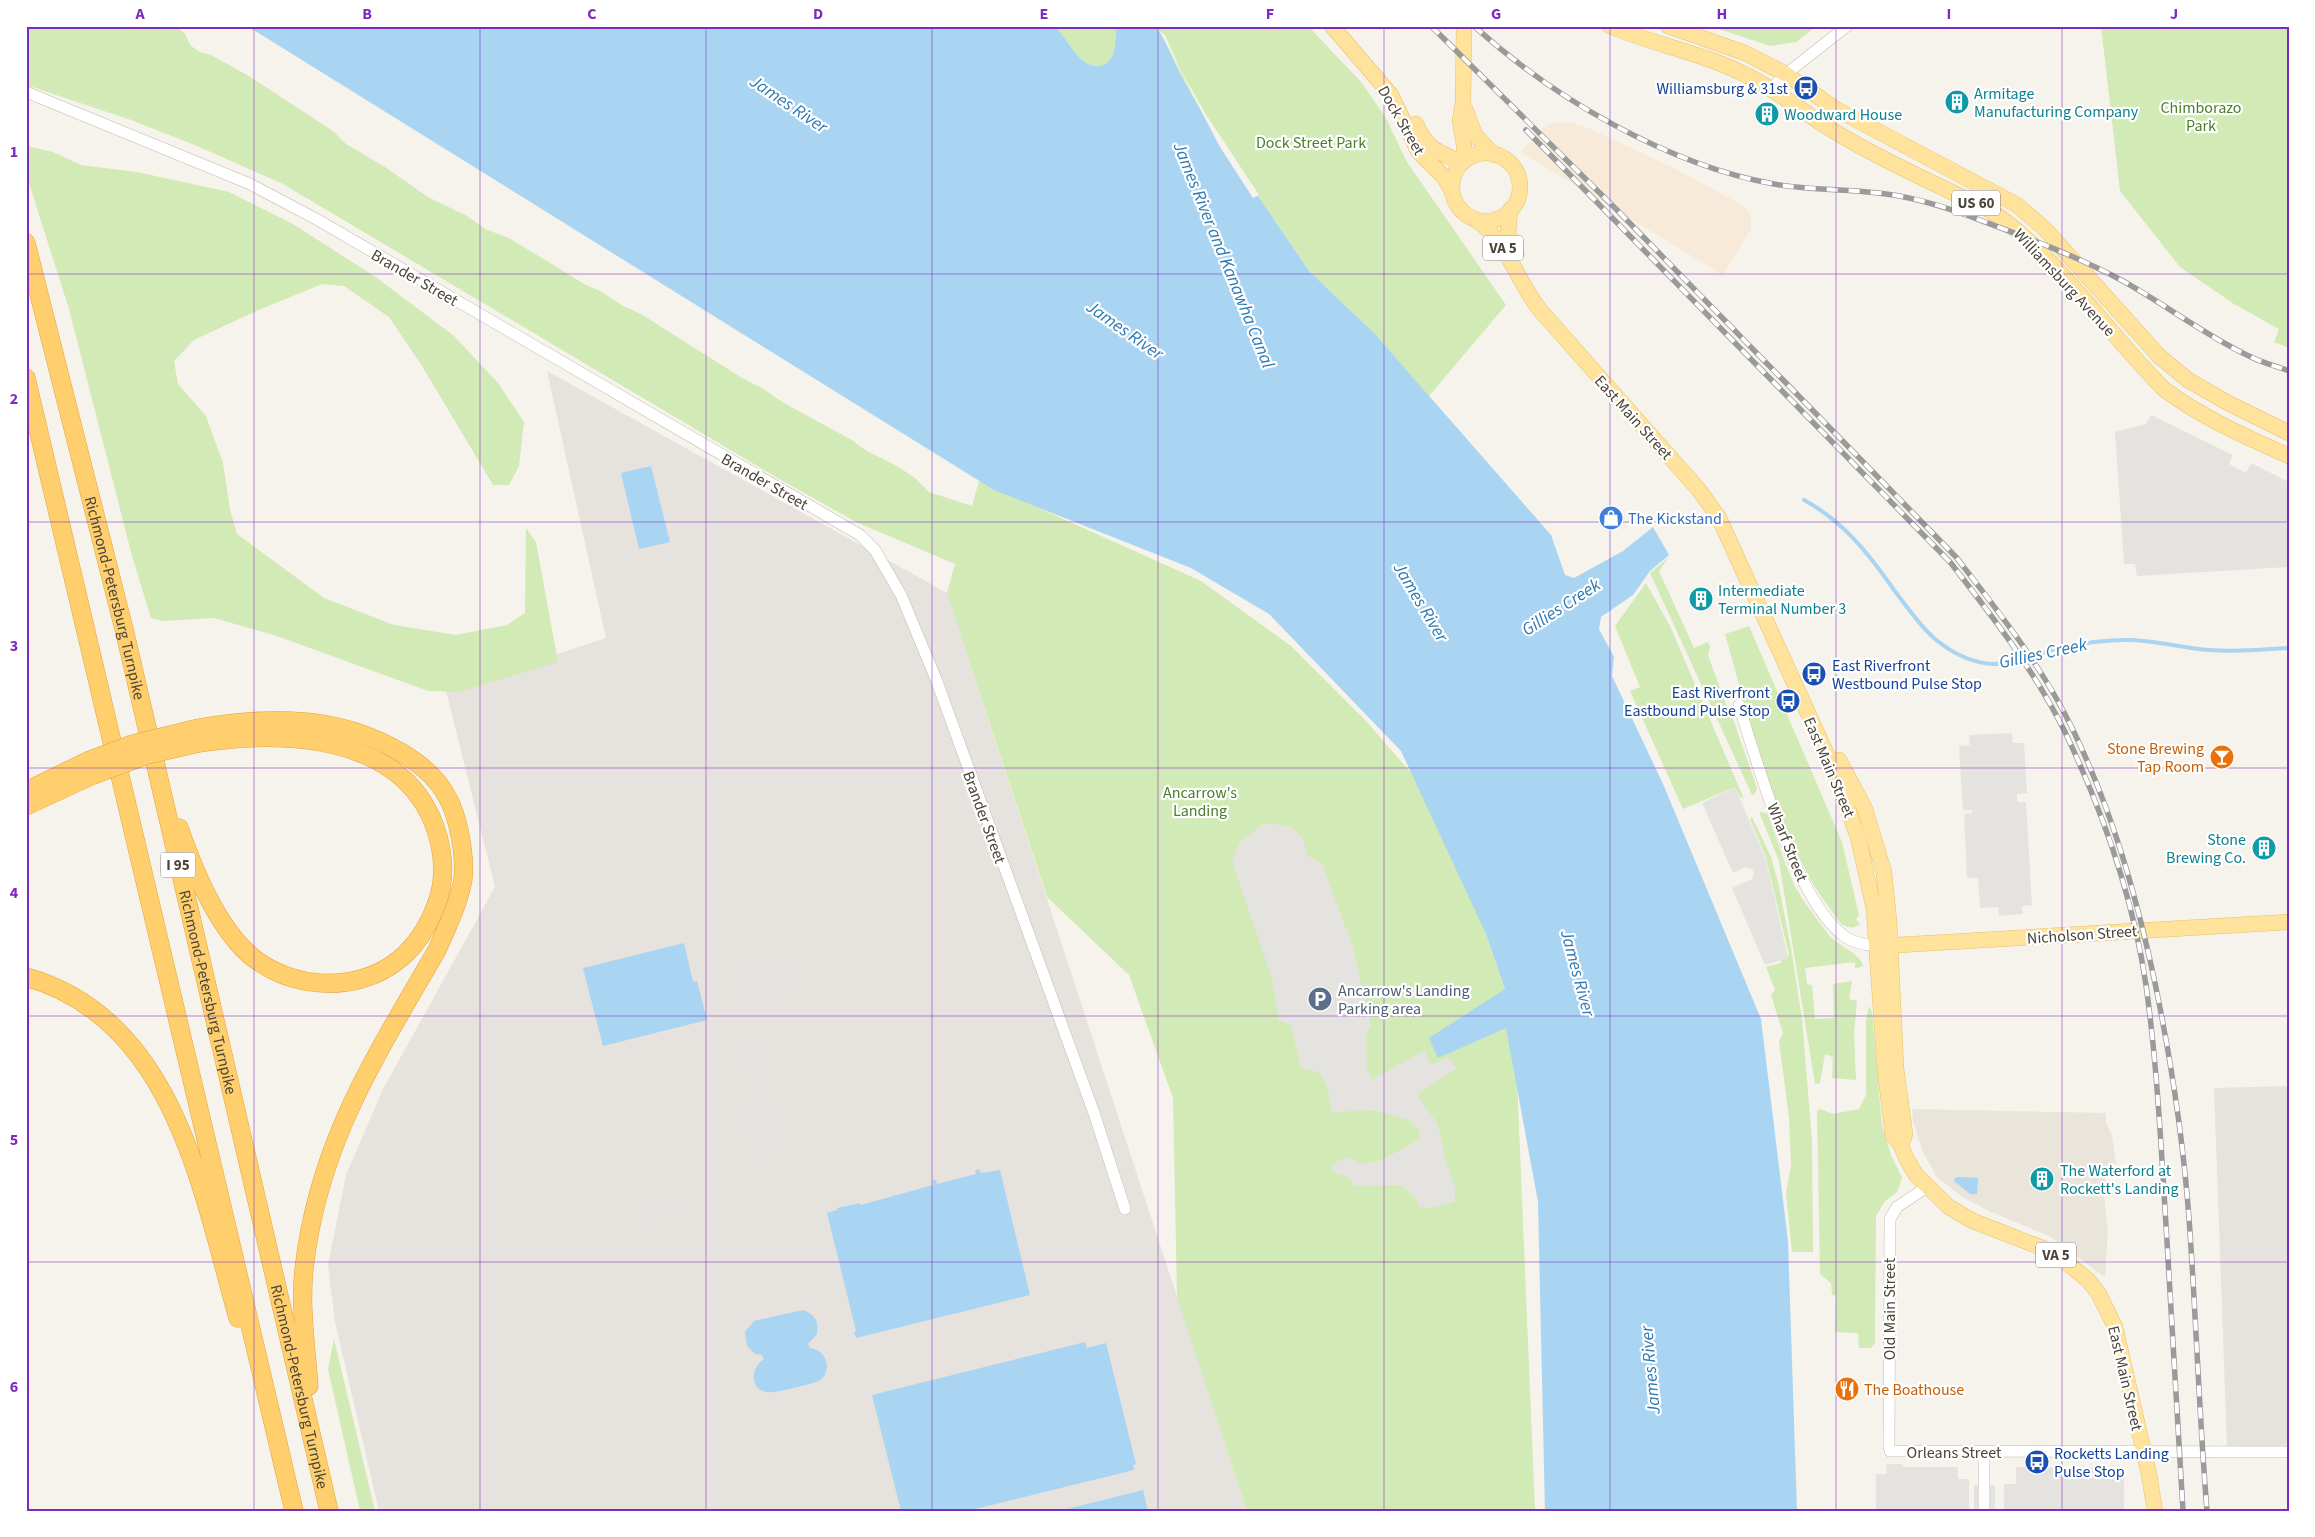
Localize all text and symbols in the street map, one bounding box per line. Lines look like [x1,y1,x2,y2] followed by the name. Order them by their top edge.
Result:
[134,3,145,25] text: A
[362,3,372,25] text: B
[587,3,597,25] text: C
[813,3,823,25] text: D
[1040,3,1048,25] text: E
[1266,3,1274,25] text: F
[1491,3,1501,25] text: G
[1717,3,1727,25] text: H
[1947,3,1951,25] text: I
[2170,3,2178,25] text: J
[744,69,833,140] water label: James River
[1793,75,1819,101] bus stop icon: Williamsburg & 31st
[1657,78,1789,100] place label: Williamsburg & 31st
[1372,82,1430,160] street label: Dock Street
[1974,83,2139,123] place label: Armitage Manufacturing Company
[1944,89,1970,115] building icon: Armitage Manufacturing Company
[2160,97,2242,137] park label: Chimborazo Park
[1754,101,1780,127] building icon: Woodward House
[1784,104,1902,126] place label: Woodward House
[1256,132,1366,154] park label: Dock Street Park
[1166,137,1281,372] water label: James River and Kanawha Canal
[10,141,18,163] text: 1
[1952,190,2000,216] road number: US 60
[2008,224,2120,341] street label: Williamsburg Avenue
[1483,236,1523,260] road number: VA 5
[367,244,463,312] street label: Brander Street
[1080,294,1169,367] water label: James River
[1589,370,1678,465] street label: East Main Street
[10,388,18,410] text: 2
[717,448,813,516] street label: Brander Street
[79,494,150,702] street label: Richmond-Petersburg Turnpike
[1598,505,1624,531] shop icon: The Kickstand
[1628,508,1722,530] place label: The Kickstand
[1386,557,1455,647] water label: James River
[1517,572,1606,642] water label: Gillies Creek
[1718,580,1846,620] place label: Intermediate Terminal Number 3
[1688,586,1714,612] building icon: Intermediate Terminal Number 3
[1997,632,2090,675] water label: Gillies Creek
[10,635,18,657] text: 3
[1832,655,1982,695] place label: East Riverfront Westbound Pulse Stop
[1801,661,1827,687] bus stop icon: East Riverfront Westbound Pulse Stop
[1624,682,1771,722] place label: East Riverfront Eastbound Pulse Stop
[1775,688,1801,714] bus stop icon: East Riverfront Eastbound Pulse Stop
[1798,714,1860,822] street label: East Main Street
[2107,738,2204,778] place label: Stone Brewing Tap Room
[2209,744,2235,770] bar icon: Stone Brewing Tap Room
[957,768,1011,867] street label: Brander Street
[1163,782,1237,822] park label: Ancarrow's Landing
[1761,800,1813,885] street label: Wharf Street
[2166,829,2246,869] place label: Stone Brewing Co.
[2251,835,2277,861] building icon: Stone Brewing Co.
[160,852,196,878] road number: I 95
[10,882,19,904] text: 4
[173,888,242,1097] street label: Richmond-Petersburg Turnpike
[2026,920,2139,950] street label: Nicholson Street
[1554,926,1601,1020] water label: James River
[1338,980,1470,1020] place label: Ancarrow's Landing Parking area
[1307,986,1333,1012] parking icon: Ancarrow's Landing Parking area
[10,1129,18,1151] text: 5
[2060,1160,2179,1200] place label: The Waterford at Rockett's Landing
[2029,1166,2055,1192] building icon: The Waterford at Rockett's Landing
[2036,1242,2076,1268] road number: VA 5
[1879,1257,1901,1360] street label: Old Main Street
[265,1282,333,1491] street label: Richmond-Petersburg Turnpike
[1634,1324,1667,1416] water label: James River
[2102,1324,2148,1433] street label: East Main Street
[10,1376,18,1398] text: 6
[1834,1376,1860,1402] restaurant icon: The Boathouse
[1864,1379,1964,1401] place label: The Boathouse
[1907,1442,2002,1464] street label: Orleans Street
[2054,1443,2169,1483] place label: Rocketts Landing Pulse Stop
[2024,1449,2050,1475] bus stop icon: Rocketts Landing Pulse Stop

